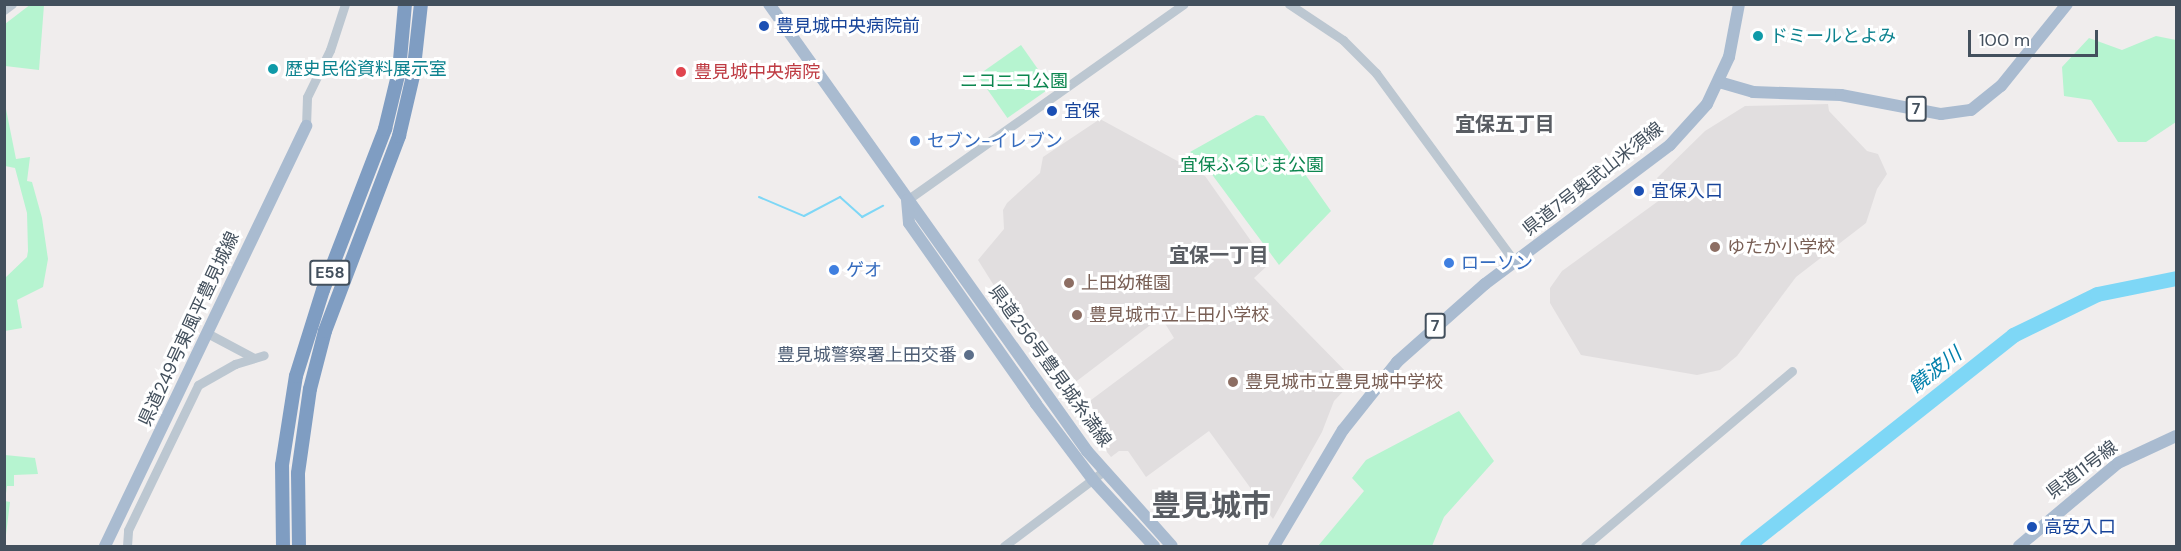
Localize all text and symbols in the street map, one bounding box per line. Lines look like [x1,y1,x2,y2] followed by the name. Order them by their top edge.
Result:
[776,15,920,37] place label: 豊見城中央病院前
[1971,18,2102,56] scale bar
[757,19,771,33] marker: 豊見城中央病院前
[1770,25,1896,47] place label: ドミールとよみ
[1979,28,2030,52] text: 100 m
[1751,29,1765,43] marker: ドミールとよみ
[285,58,447,80] place label: 歴史民俗資料展示室
[694,61,820,83] place label: 豊見城中央病院
[266,62,280,76] marker: 歴史民俗資料展示室
[672,63,690,81] marker: 豊見城中央病院
[960,70,1068,92] park label: ニコニコ公園
[1906,96,1926,122] road number: 7
[1064,100,1100,122] place label: 宜保
[1045,104,1059,118] marker: 宜保
[1455,112,1555,136] district label: 宜保五丁目
[1519,118,1667,240] street label: 県道7号奥武山米須線
[927,130,1063,152] place label: セブン-イレブン
[908,134,922,148] marker: セブン-イレブン
[1180,154,1324,176] park label: 宜保ふるじま公園
[1651,180,1723,202] place label: 宜保入口
[1632,184,1646,198] marker: 宜保入口
[134,228,244,430] street label: 県道249号東風平豊見城線
[1727,236,1835,258] place label: ゆたか小学校
[1708,240,1722,254] marker: ゆたか小学校
[1169,243,1269,267] district label: 宜保一丁目
[1461,252,1533,274] place label: ローソン
[1442,256,1456,270] marker: ローソン
[846,259,882,281] place label: ゲオ
[309,260,351,286] road number: E58
[827,263,841,277] marker: ゲオ
[1081,272,1171,294] place label: 上田幼稚園
[1062,276,1076,290] marker: 上田幼稚園
[984,281,1116,451] street label: 県道256号豊見城糸満線
[1089,304,1269,326] place label: 豊見城市立上田小学校
[1070,308,1084,322] marker: 豊見城市立上田小学校
[1424,313,1446,339] road number: 7
[1904,342,1966,398] water label: 饒波川
[777,344,957,366] place label: 豊見城警察署上田交番
[962,348,976,362] marker: 豊見城警察署上田交番
[1245,371,1443,393] place label: 豊見城市立豊見城中学校
[1226,375,1240,389] marker: 豊見城市立豊見城中学校
[2042,436,2122,504] street label: 県道11号線
[1151,488,1271,524] district label: 豊見城市
[2044,516,2116,538] place label: 高安入口
[2025,520,2039,534] marker: 高安入口

